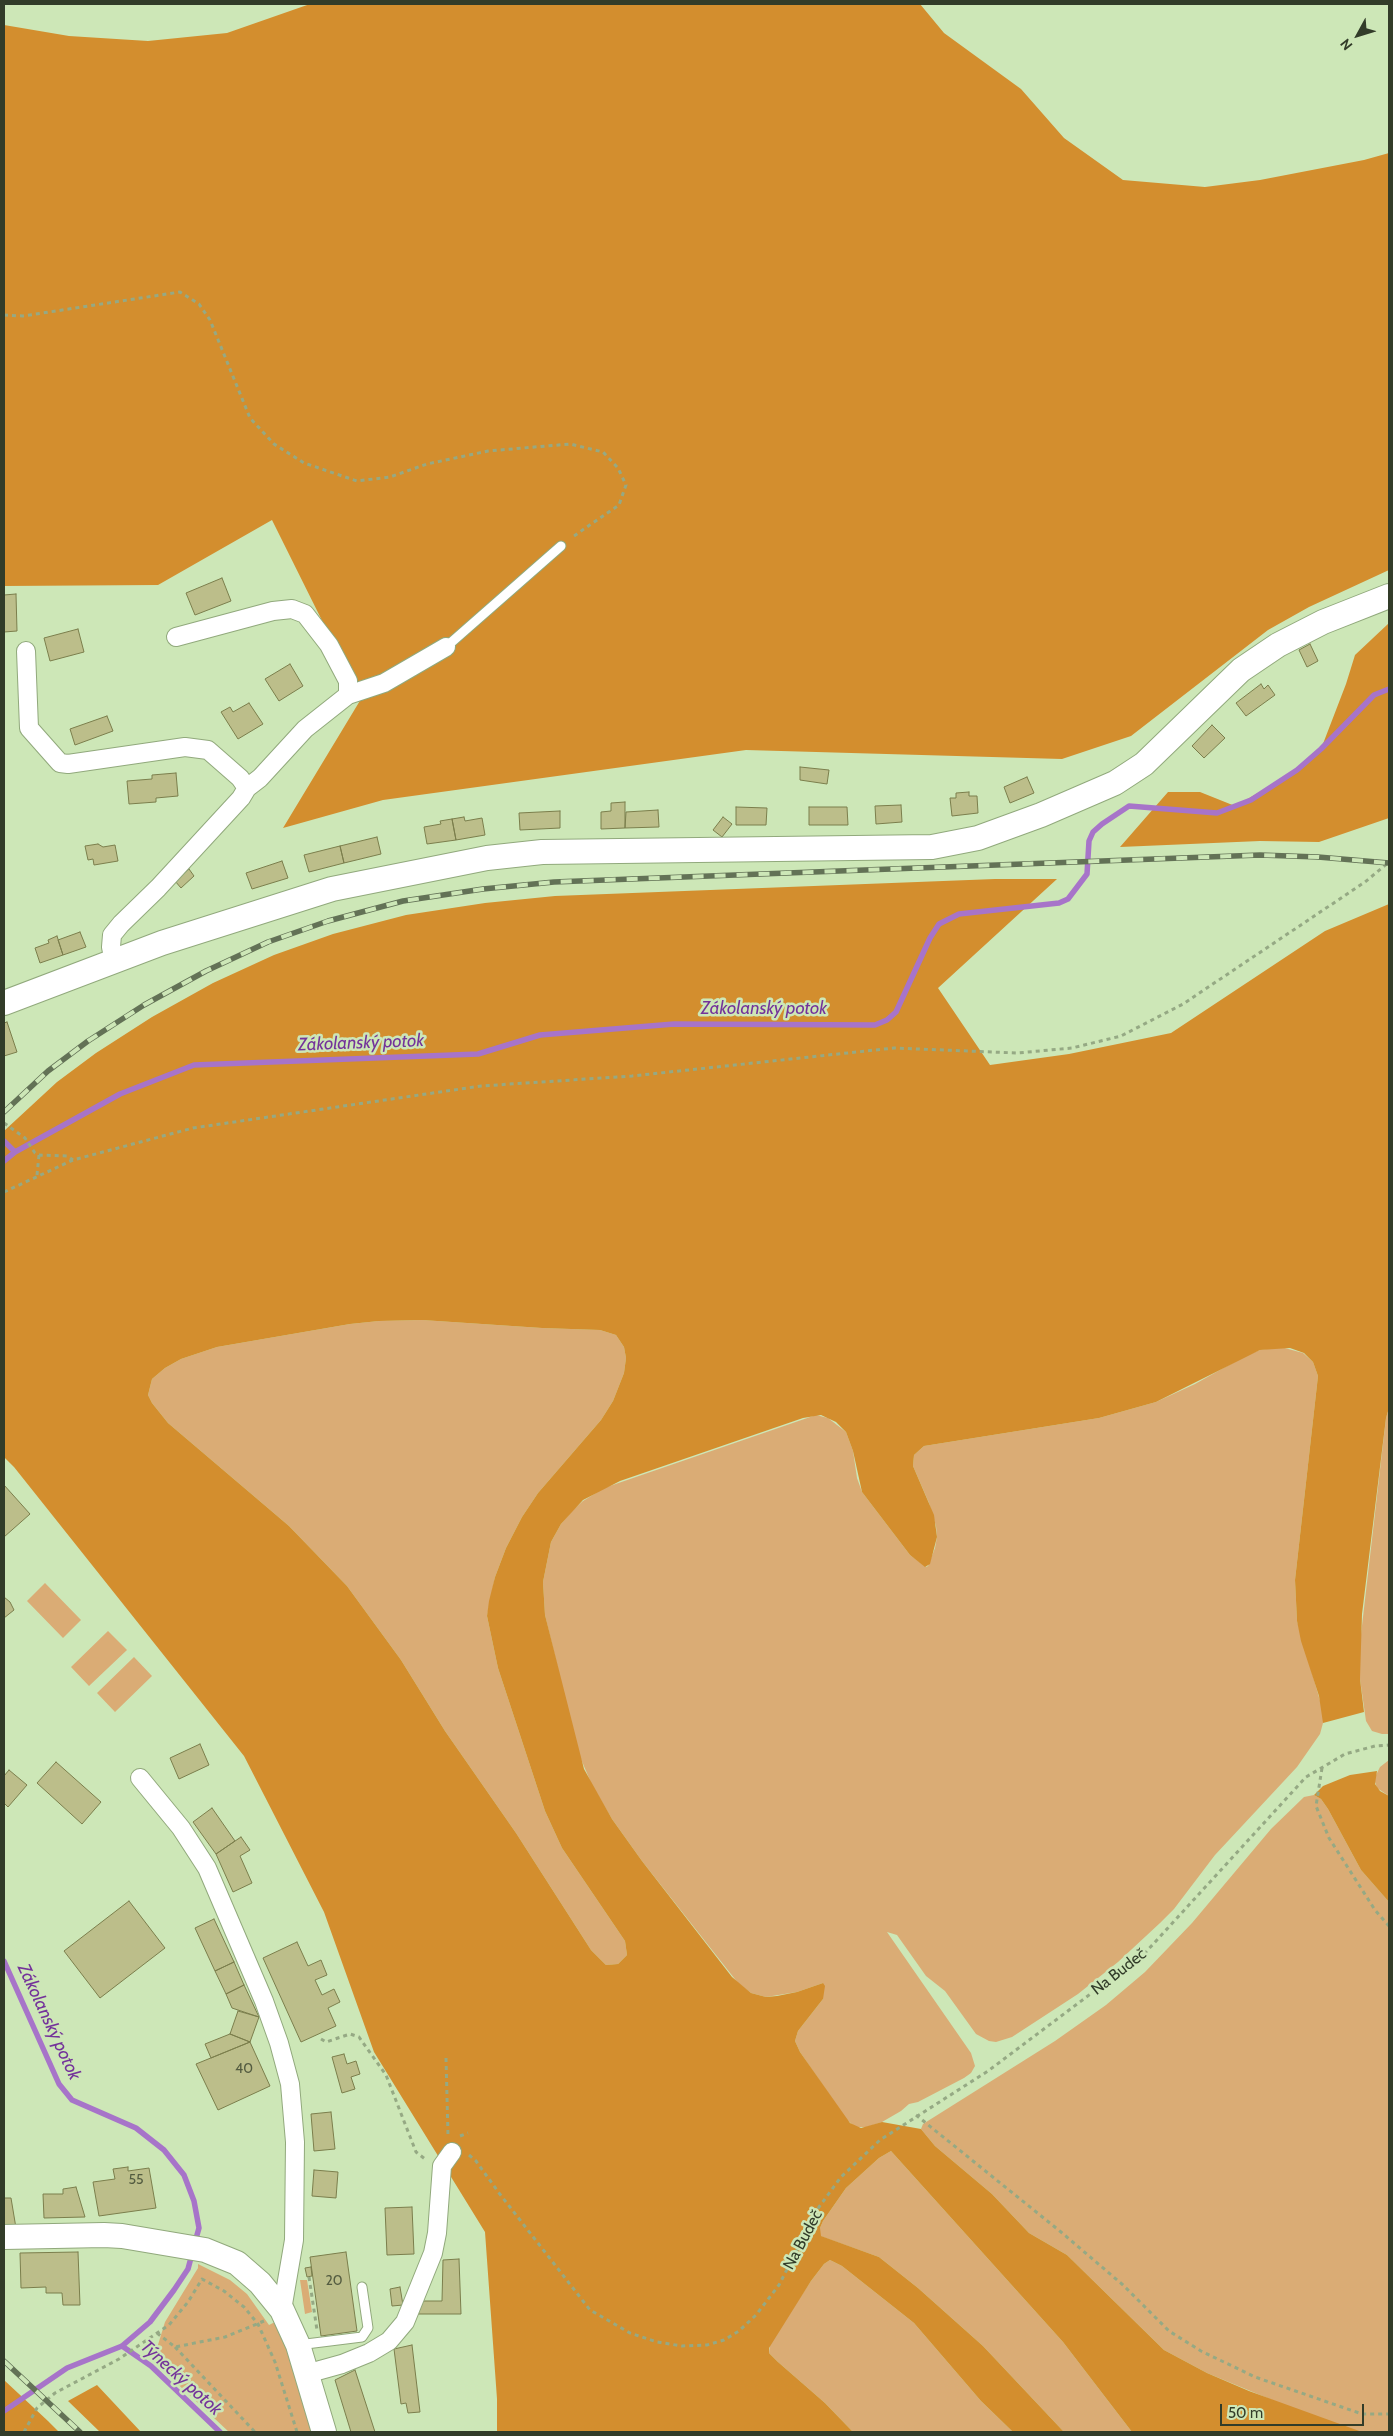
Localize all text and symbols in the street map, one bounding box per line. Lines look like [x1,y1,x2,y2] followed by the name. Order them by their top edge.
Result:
[1333,10,1383,60] north arrow
[1336,35,1356,54] text: N
[701,998,827,1020] water label: Zákolanský potok
[298,1030,424,1056] water label: Zákolanský potok
[1088,1945,1150,1999] street label: Na Budeč
[13,1960,85,2084] water label: Zákolanský potok
[235,2061,253,2077] house number: 40
[128,2172,144,2188] house number: 55
[779,2207,827,2273] street label: Na Budeč
[325,2273,343,2289] house number: 20
[136,2336,226,2420] water label: Týnecký potok
[1223,2394,1367,2426] scale bar
[1228,2404,1263,2422] text: 50 m

